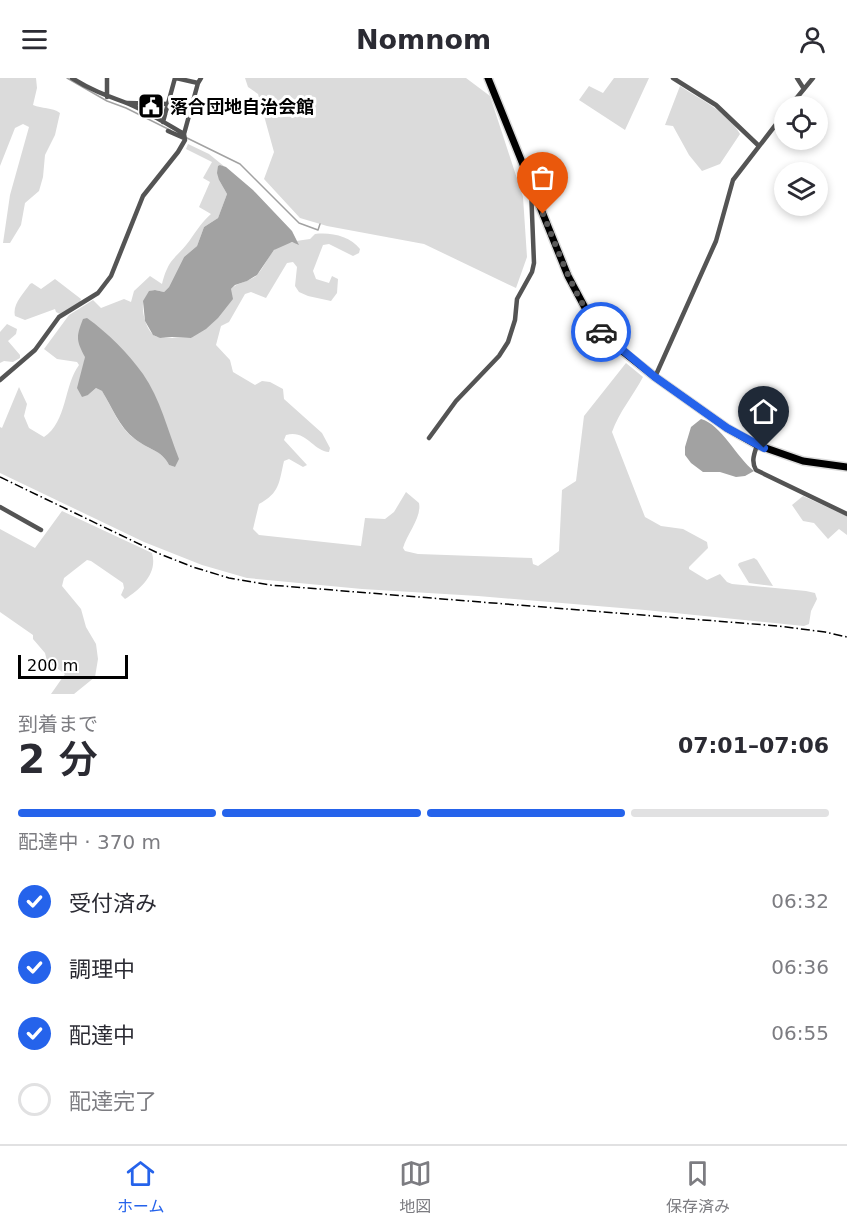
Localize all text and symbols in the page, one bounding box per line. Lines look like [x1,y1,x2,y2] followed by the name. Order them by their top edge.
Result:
[18,23,51,56] icon: menu
[796,23,829,56] icon: person
[356,24,491,55] text: Nomnom
[136,91,166,121] public building icon: 落合団地自治会館
[170,96,314,117] place label: 落合団地自治会館
[774,96,828,216] map controls
[774,96,828,150] button: locate
[517,152,568,214] pin
[526,161,559,194] icon: bag
[774,162,828,216] button: layers
[571,302,631,362] courier
[585,316,618,349] icon: car
[738,386,789,448] pin
[747,395,780,428] icon: home
[18,652,128,680] scale bar
[27,656,78,675] text: 200 m
[18,712,98,736] text: 到着まで
[678,733,829,758] text: 07:01–07:06
[18,737,98,782] text: 2 分
[18,830,161,854] text: 配達中 · 370 m
[18,885,51,918] icon: check
[771,889,829,913] text: 06:32
[69,891,157,916] text: 受付済み
[18,951,51,984] icon: check
[771,955,829,979] text: 06:36
[69,957,135,982] text: 調理中
[18,1017,51,1050] icon: check
[771,1021,829,1045] text: 06:55
[69,1023,135,1048] text: 配達中
[69,1089,157,1114] text: 配達完了
[117,1157,165,1217] tab: ホーム
[399,1157,432,1217] tab: 地図
[666,1157,730,1217] tab: 保存済み

